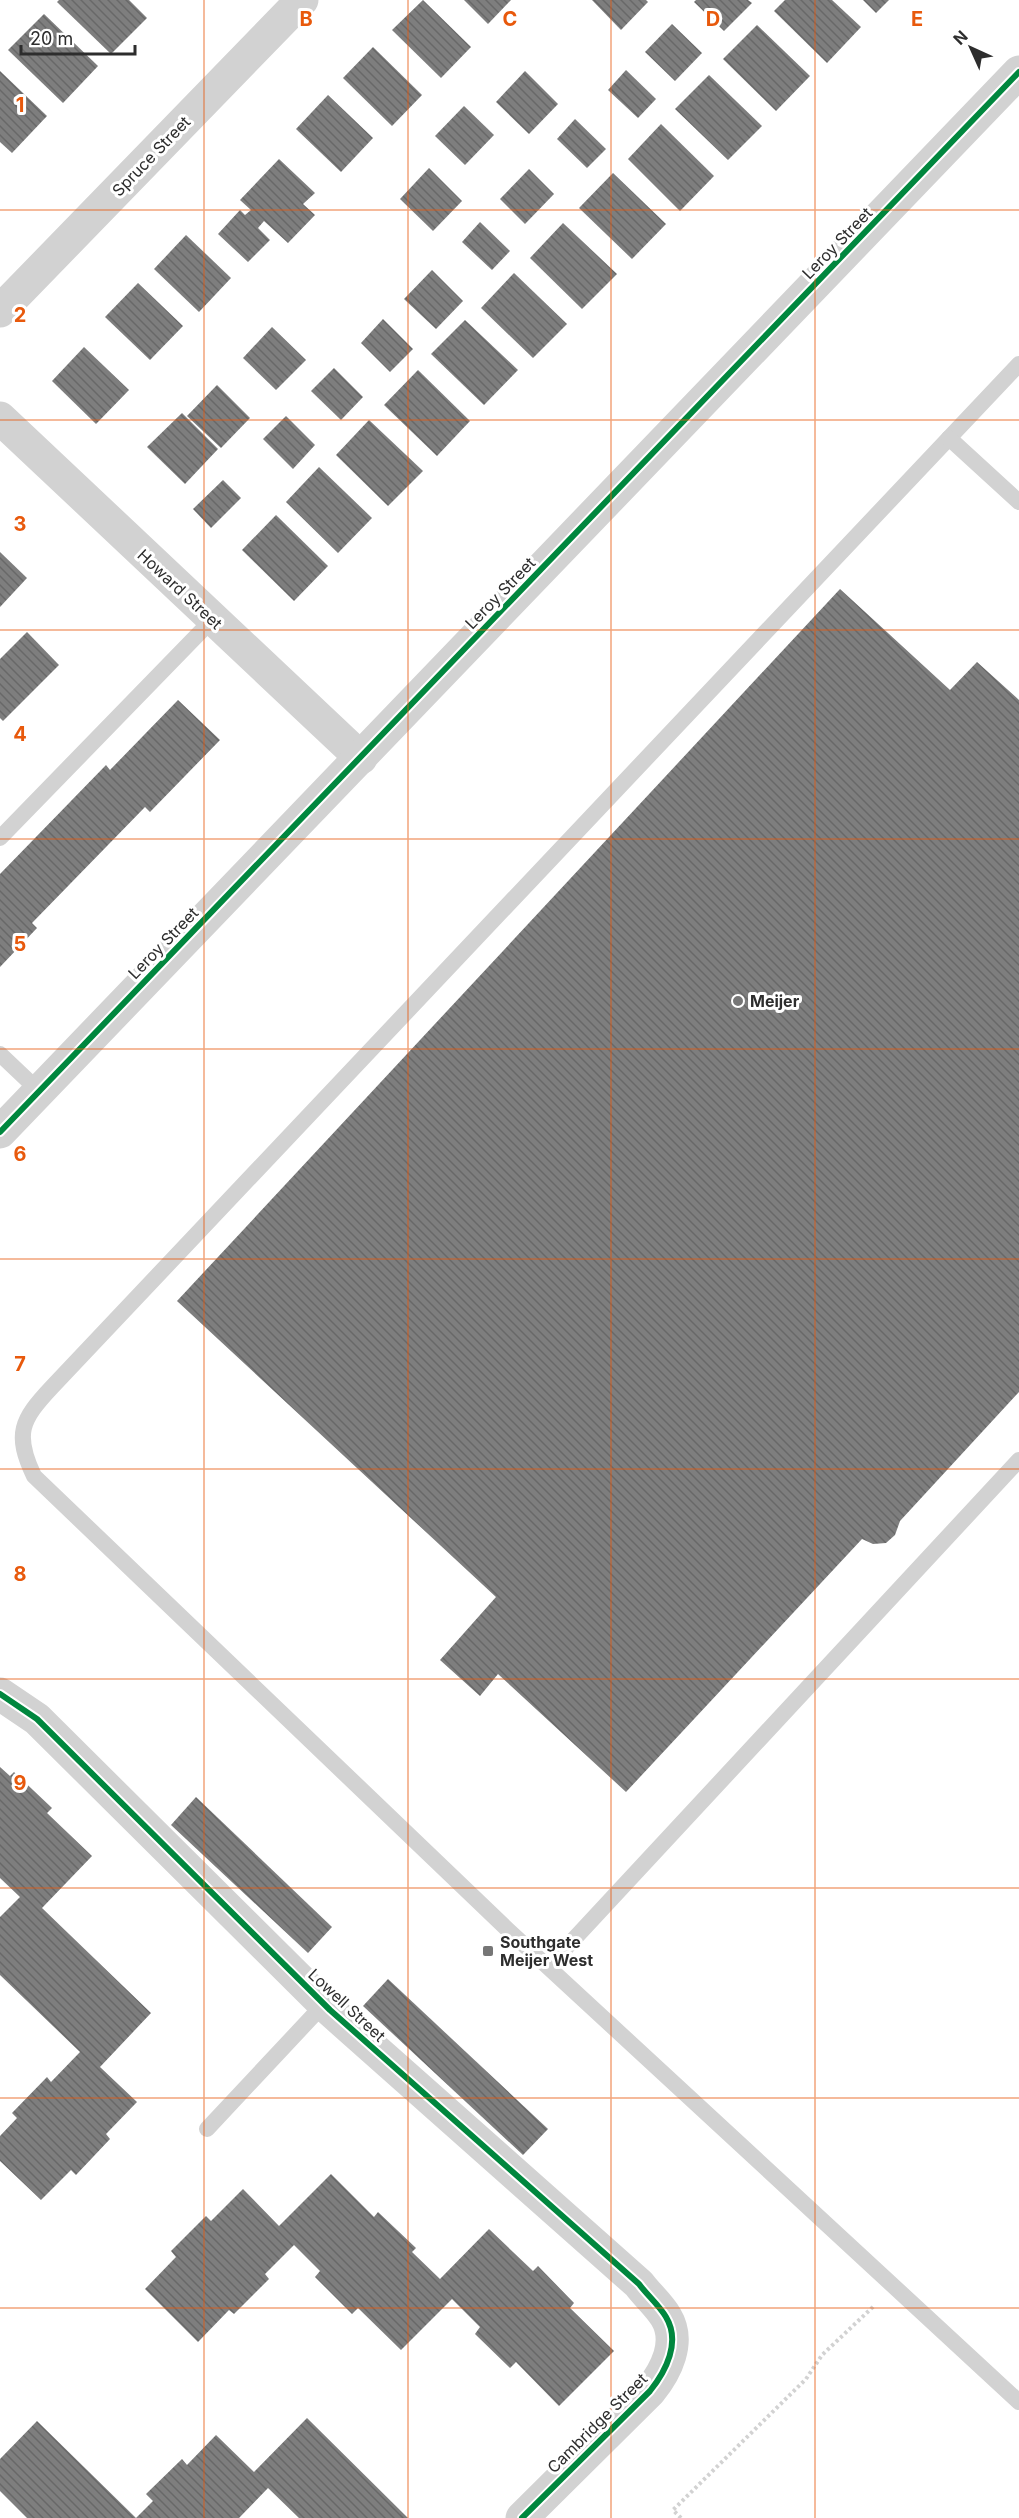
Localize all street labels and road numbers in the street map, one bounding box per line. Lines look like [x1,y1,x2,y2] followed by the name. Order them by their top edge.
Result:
[108,112,194,200] street label: Spruce Street
[798,203,876,283] street label: Leroy Street
[134,545,226,633] street label: Howard Street
[461,553,539,633] street label: Leroy Street
[124,903,202,983] street label: Leroy Street
[304,1964,390,2046] street label: Lowell Street
[543,2369,651,2477] street label: Cambridge Street

